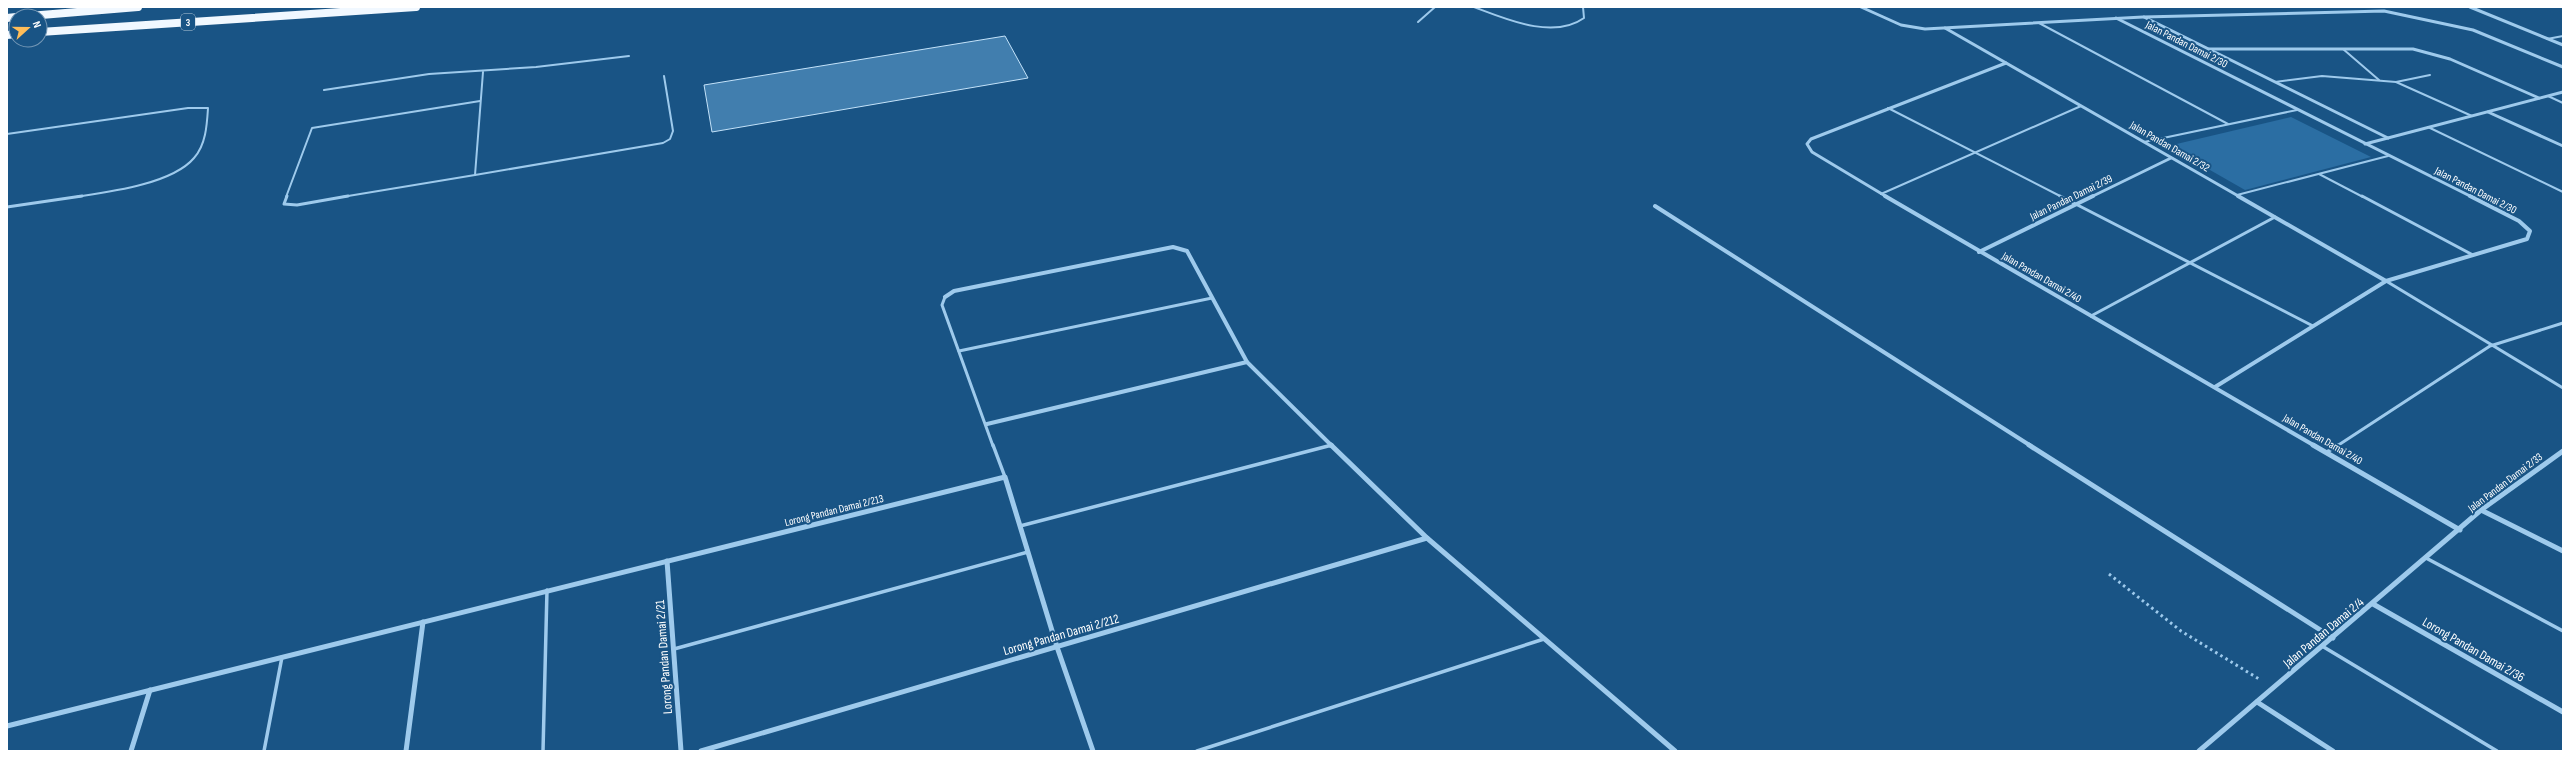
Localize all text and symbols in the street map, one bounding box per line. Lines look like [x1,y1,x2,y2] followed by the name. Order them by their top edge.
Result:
[8,8,48,48] north arrow
[181,14,195,30] road number: 3
[2143,18,2230,71] street label: Jalan Pandan Damai 2/30
[30,20,44,30] text: N
[2127,118,2212,175] street label: Jalan Pandan Damai 2/32
[2432,164,2519,217] street label: Jalan Pandan Damai 2/30
[2027,172,2115,223] street label: Jalan Pandan Damai 2/39
[1999,249,2084,306] street label: Jalan Pandan Damai 2/40
[2280,411,2365,468] street label: Jalan Pandan Damai 2/40
[2465,450,2545,515] street label: Jalan Pandan Damai 2/33
[783,492,885,529] street label: Lorong Pandan Damai 2/213
[2279,594,2368,672] street label: Jalan Pandan Damai 2/4
[652,599,676,714] street label: Lorong Pandan Damai 2/21
[1002,611,1121,659] street label: Lorong Pandan Damai 2/212
[2420,614,2528,686] street label: Lorong Pandan Damai 2/36

